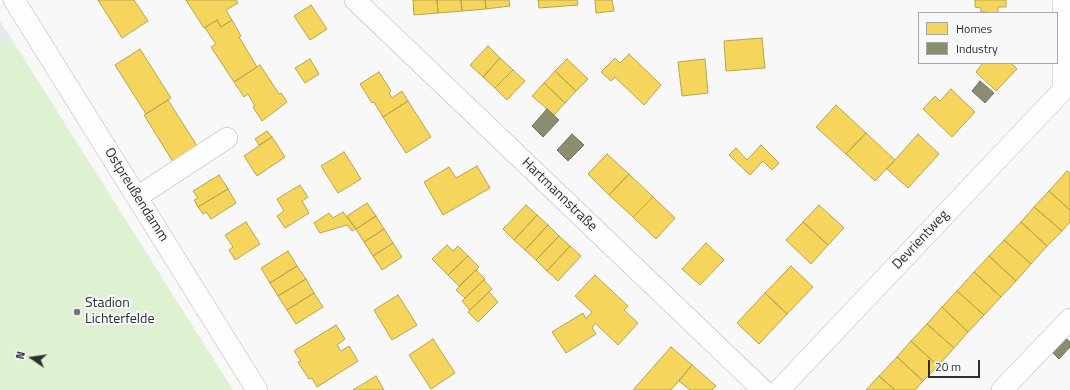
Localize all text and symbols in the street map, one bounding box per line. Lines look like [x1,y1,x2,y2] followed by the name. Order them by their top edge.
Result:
[918,12,1058,64] legend
[956,19,992,38] text: Homes
[956,39,998,58] text: Industry
[100,145,172,245] street label: Ostpreußendamm
[518,155,600,235] street label: Hartmannstraße
[889,207,953,273] street label: Devrientweg
[85,296,154,328] place label: Stadion Lichterfelde
[72,307,82,317] marker: Stadion Lichterfelde
[12,338,52,378] north arrow
[12,350,29,361] text: N
[930,352,982,378] scale bar
[935,357,961,376] text: 20 m

